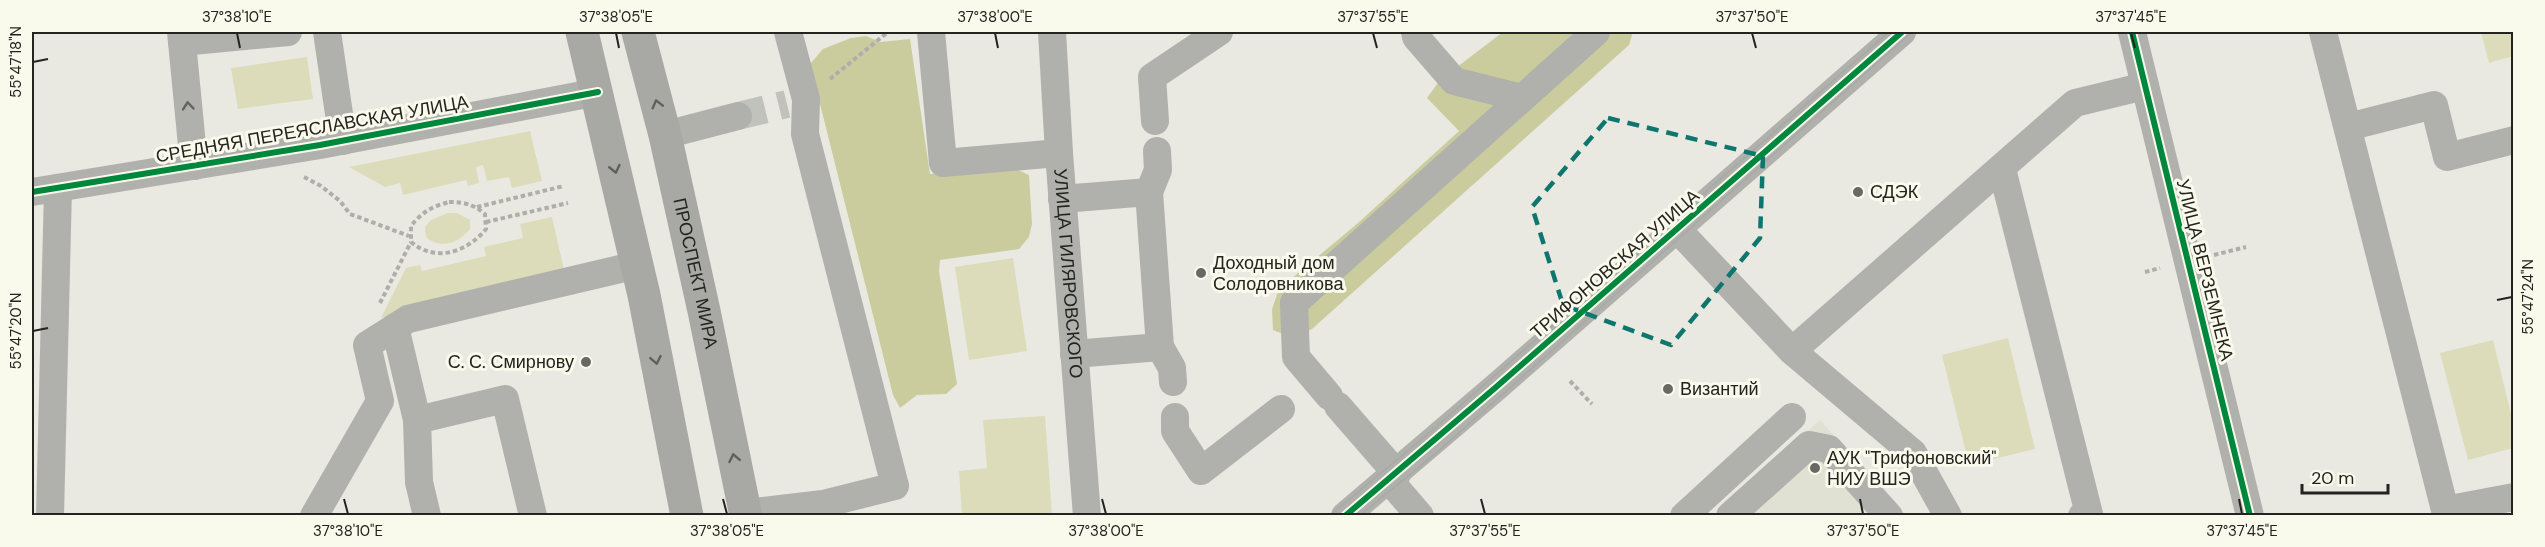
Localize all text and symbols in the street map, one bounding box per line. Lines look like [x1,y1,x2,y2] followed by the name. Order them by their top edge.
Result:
[202,7,272,27] text: 37°38'10"E
[579,7,653,27] text: 37°38'05"E
[957,7,1033,27] text: 37°38'00"E
[1337,7,1409,27] text: 37°37'55"E
[1715,7,1789,27] text: 37°37'50"E
[2095,7,2167,27] text: 37°37'45"E
[6,26,26,98] text: 55°47'18"N
[154,90,470,168] street label: СРЕДНЯЯ ПЕРЕЯСЛАВСКАЯ УЛИЦА
[651,99,664,109] one-way arrow
[182,101,195,110] one-way arrow
[608,164,621,174] one-way arrow
[1048,168,1088,379] street label: УЛИЦА ГИЛЯРОВСКОГО
[2171,177,2239,363] street label: УЛИЦА ВЕРЗЕМНЕКА
[1870,180,1919,204] place label: СДЭК
[1526,184,1704,344] street label: ТРИФОНОВСКАЯ УЛИЦА
[1851,185,1865,199] marker: СДЭК
[667,196,723,351] street label: ПРОСПЕКТ МИРА
[1213,251,1344,296] place label: Доходный дом Солодовникова
[2518,259,2538,335] text: 55°47'24"N
[1194,266,1208,280] marker: Доходный дом Солодовникова
[6,293,26,369] text: 55°47'20"N
[448,350,574,374] place label: С. С. Смирнову
[649,354,662,364] one-way arrow
[579,355,593,369] marker: С. С. Смирнову
[1680,377,1759,401] place label: Византий
[1661,382,1675,396] marker: Византий
[1827,446,1997,491] place label: АУК "Трифоновский" НИУ ВШЭ
[728,454,741,464] one-way arrow
[2302,457,2388,495] scale bar
[1808,461,1822,475] marker: АУК "Трифоновский" НИУ ВШЭ
[2311,466,2354,490] text: 20 m
[313,521,383,541] text: 37°38'10"E
[690,521,764,541] text: 37°38'05"E
[1068,521,1144,541] text: 37°38'00"E
[1449,521,1521,541] text: 37°37'55"E
[1826,521,1900,541] text: 37°37'50"E
[2206,521,2278,541] text: 37°37'45"E

